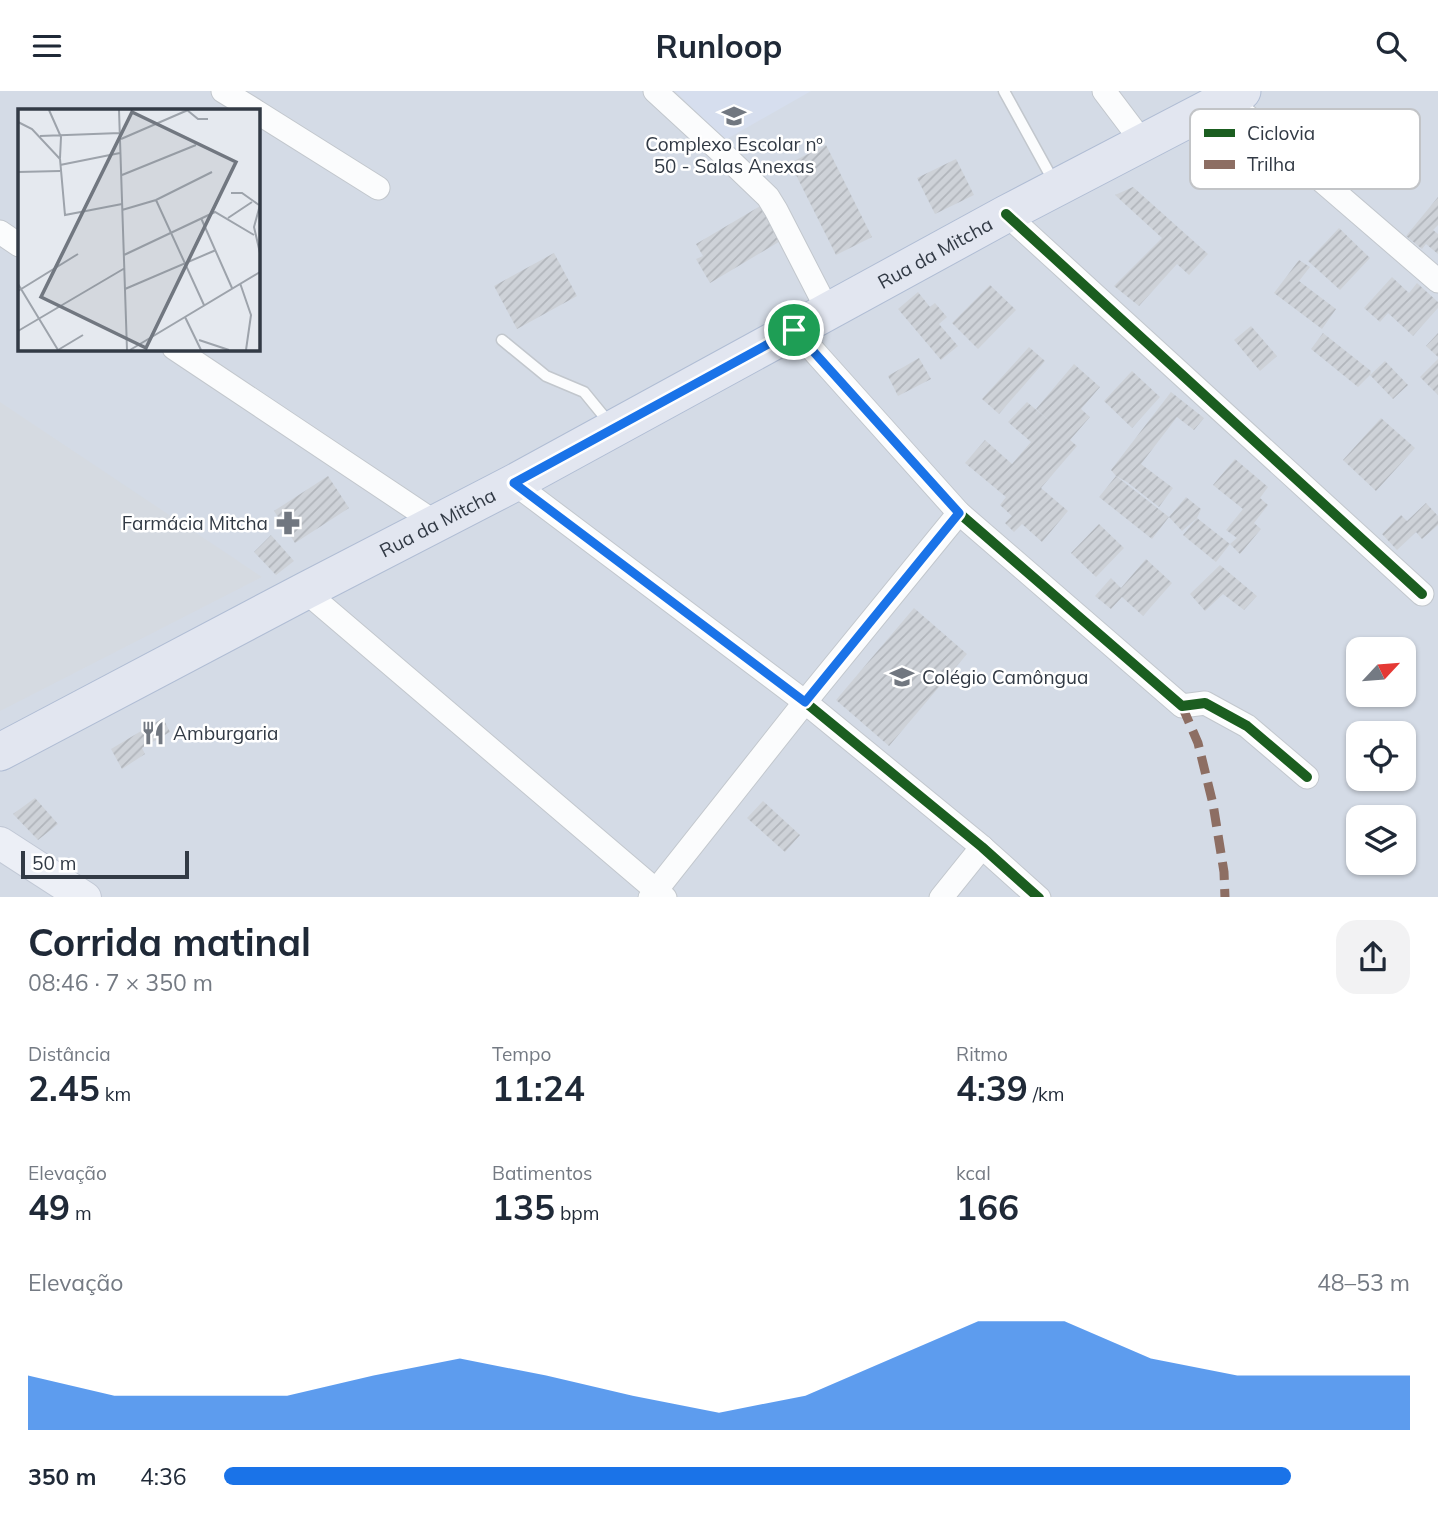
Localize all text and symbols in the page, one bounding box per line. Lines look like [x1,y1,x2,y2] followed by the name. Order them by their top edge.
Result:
[656,26,782,66] text: Runloop
[28,27,66,65] icon: menu
[1372,27,1410,65] icon: search
[720,102,748,130] school or university icon: Complexo Escolar nº 50 - Salas Anexas
[18,109,259,350] inset map
[1190,109,1420,189] legend
[1247,121,1315,145] text: Ciclovia
[645,132,823,178] place label: Complexo Escolar nº 50 - Salas Anexas
[1247,152,1296,176] text: Trilha
[873,212,997,294] street label: Rua da Mitcha
[764,300,824,360] pin
[775,311,813,349] icon: arrive
[375,483,500,563] street label: Rua da Mitcha
[274,509,302,537] pharmacy icon: Farmácia Mitcha
[122,511,268,535] place label: Farmácia Mitcha
[1346,637,1416,707] north arrow
[1346,637,1416,875] map controls
[888,663,916,691] school or university icon: Colégio Camôngua
[922,665,1088,689] place label: Colégio Camôngua
[139,719,167,747] restaurant icon: Amburgaria
[173,721,278,745] place label: Amburgaria
[1346,721,1416,791] button: locate
[1346,805,1416,875] button: layers
[21,849,189,880] scale bar
[32,851,76,875] text: 50 m
[28,918,311,966] text: Corrida matinal
[1336,920,1410,994] button: share
[28,968,213,997] text: 08:46 · 7 × 350 m
[28,1042,111,1066] text: Distância
[492,1042,551,1066] text: Tempo
[956,1042,1008,1066] text: Ritmo
[28,1066,100,1110] text: 2.45
[492,1066,585,1110] text: 11:24
[956,1066,1028,1110] text: 4:39
[100,1082,131,1106] text: km
[1028,1082,1065,1106] text: /km
[28,1161,107,1185] text: Elevação
[492,1161,592,1185] text: Batimentos
[956,1161,991,1185] text: kcal
[28,1185,70,1229] text: 49
[492,1185,555,1229] text: 135
[956,1185,1019,1229] text: 166
[70,1201,92,1225] text: m
[555,1201,599,1225] text: bpm
[28,1268,123,1297] text: Elevação
[1317,1268,1410,1297] text: 48–53 m
[28,1462,96,1491] text: 350 m
[140,1462,187,1491] text: 4:36

